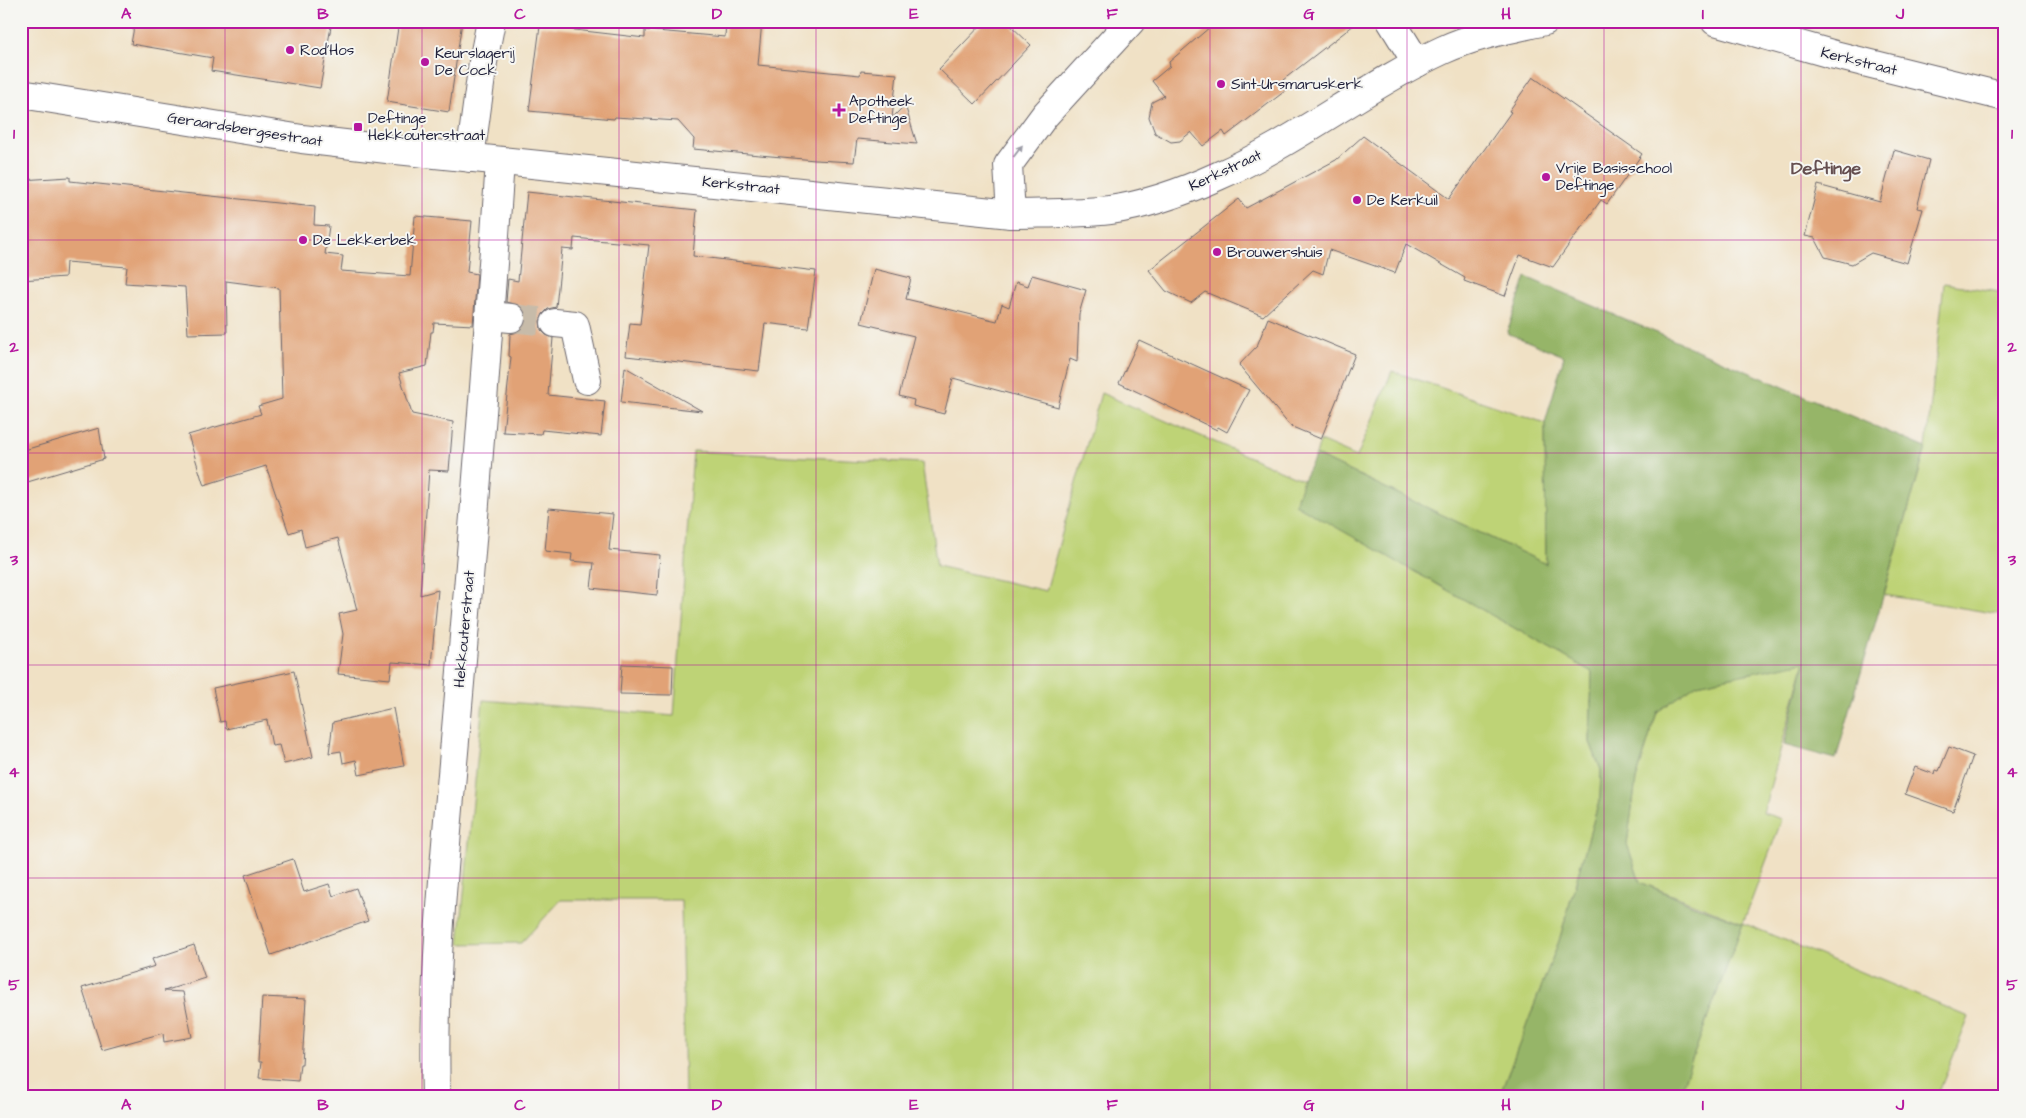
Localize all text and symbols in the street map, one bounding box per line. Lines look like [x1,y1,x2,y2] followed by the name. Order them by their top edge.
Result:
[121,3,132,25] text: A
[317,3,329,25] text: B
[514,3,526,25] text: C
[712,3,723,25] text: D
[909,3,919,25] text: E
[1106,3,1118,25] text: F
[1303,3,1315,25] text: G
[1501,3,1511,25] text: H
[1702,3,1704,25] text: I
[1895,3,1905,25] text: J
[300,40,355,61] place label: Rod'Hos
[1819,42,1899,81] street label: Kerkstraat
[435,43,515,81] place label: Keurslagerij De Cock
[284,44,296,56] marker: Rod'Hos
[419,56,431,68] marker: Keurslagerij De Cock
[1231,74,1363,95] place label: Sint-Ursmaruskerk
[1215,78,1227,90] marker: Sint-Ursmaruskerk
[849,91,914,130] place label: Apotheek Deftinge
[833,104,845,116] marker: Apotheek Deftinge
[166,107,324,153] street label: Geraardsbergsestraat
[368,108,485,146] place label: Deftinge Hekkouterstraat
[352,121,364,133] marker: Deftinge Hekkouterstraat
[13,123,16,145] text: 1
[2011,123,2014,145] text: 1
[1013,144,1023,158] one-way arrow
[1185,144,1265,196] street label: Kerkstraat
[1791,156,1861,182] district label: Deftinge
[1556,158,1672,197] place label: Vrije Basisschool Deftinge
[701,171,781,200] street label: Kerkstraat
[1540,171,1552,183] marker: Vrije Basisschool Deftinge
[1367,190,1438,211] place label: De Kerkuil
[1351,194,1363,206] marker: De Kerkuil
[313,230,416,251] place label: De Lekkerbek
[297,234,309,246] marker: De Lekkerbek
[1227,242,1323,263] place label: Brouwershuis
[1211,246,1223,258] marker: Brouwershuis
[8,336,19,358] text: 2
[2006,336,2017,358] text: 2
[9,549,19,571] text: 3
[2007,549,2017,571] text: 3
[449,570,480,688] street label: Hekkouterstraat
[9,761,20,783] text: 4
[2007,761,2018,783] text: 4
[8,974,20,996] text: 5
[2006,974,2018,996] text: 5
[121,1094,132,1116] text: A
[317,1094,329,1116] text: B
[514,1094,526,1116] text: C
[712,1094,723,1116] text: D
[909,1094,919,1116] text: E
[1106,1094,1118,1116] text: F
[1303,1094,1315,1116] text: G
[1501,1094,1511,1116] text: H
[1702,1094,1704,1116] text: I
[1895,1094,1905,1116] text: J

